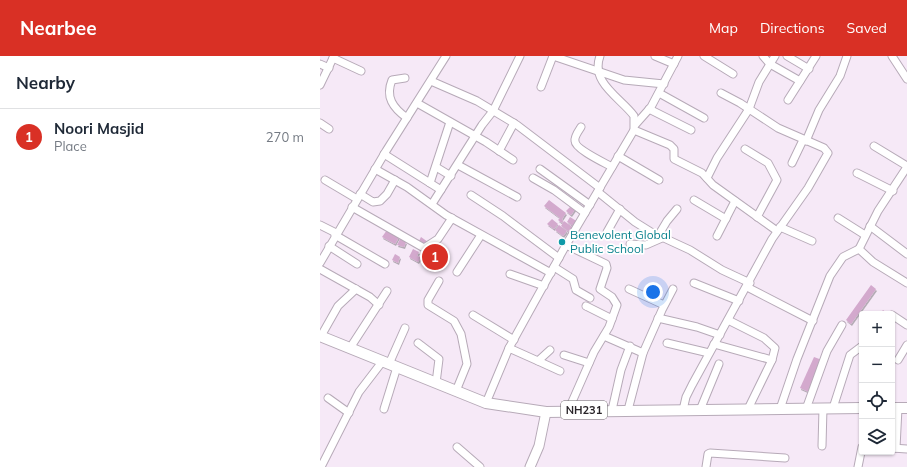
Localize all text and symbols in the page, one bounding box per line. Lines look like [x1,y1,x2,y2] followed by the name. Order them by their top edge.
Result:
[20,16,97,40] text: Nearbee
[709,19,738,37] text: Map
[760,19,825,37] text: Directions
[847,19,887,37] text: Saved
[16,72,75,93] text: Nearby
[54,119,144,138] text: Noori Masjid
[25,129,33,145] text: 1
[266,129,304,145] text: 270 m
[54,138,87,154] text: Place
[570,227,671,256] place label: Benevolent Global Public School
[557,237,567,247] marker: Benevolent Global Public School
[422,242,448,272] pin: 1
[643,282,663,302] your location
[859,311,895,455] map controls
[859,311,895,347] button: +
[859,347,895,383] button: −
[859,383,895,419] button: locate
[561,401,607,419] road number: NH231
[859,419,895,455] button: layers

